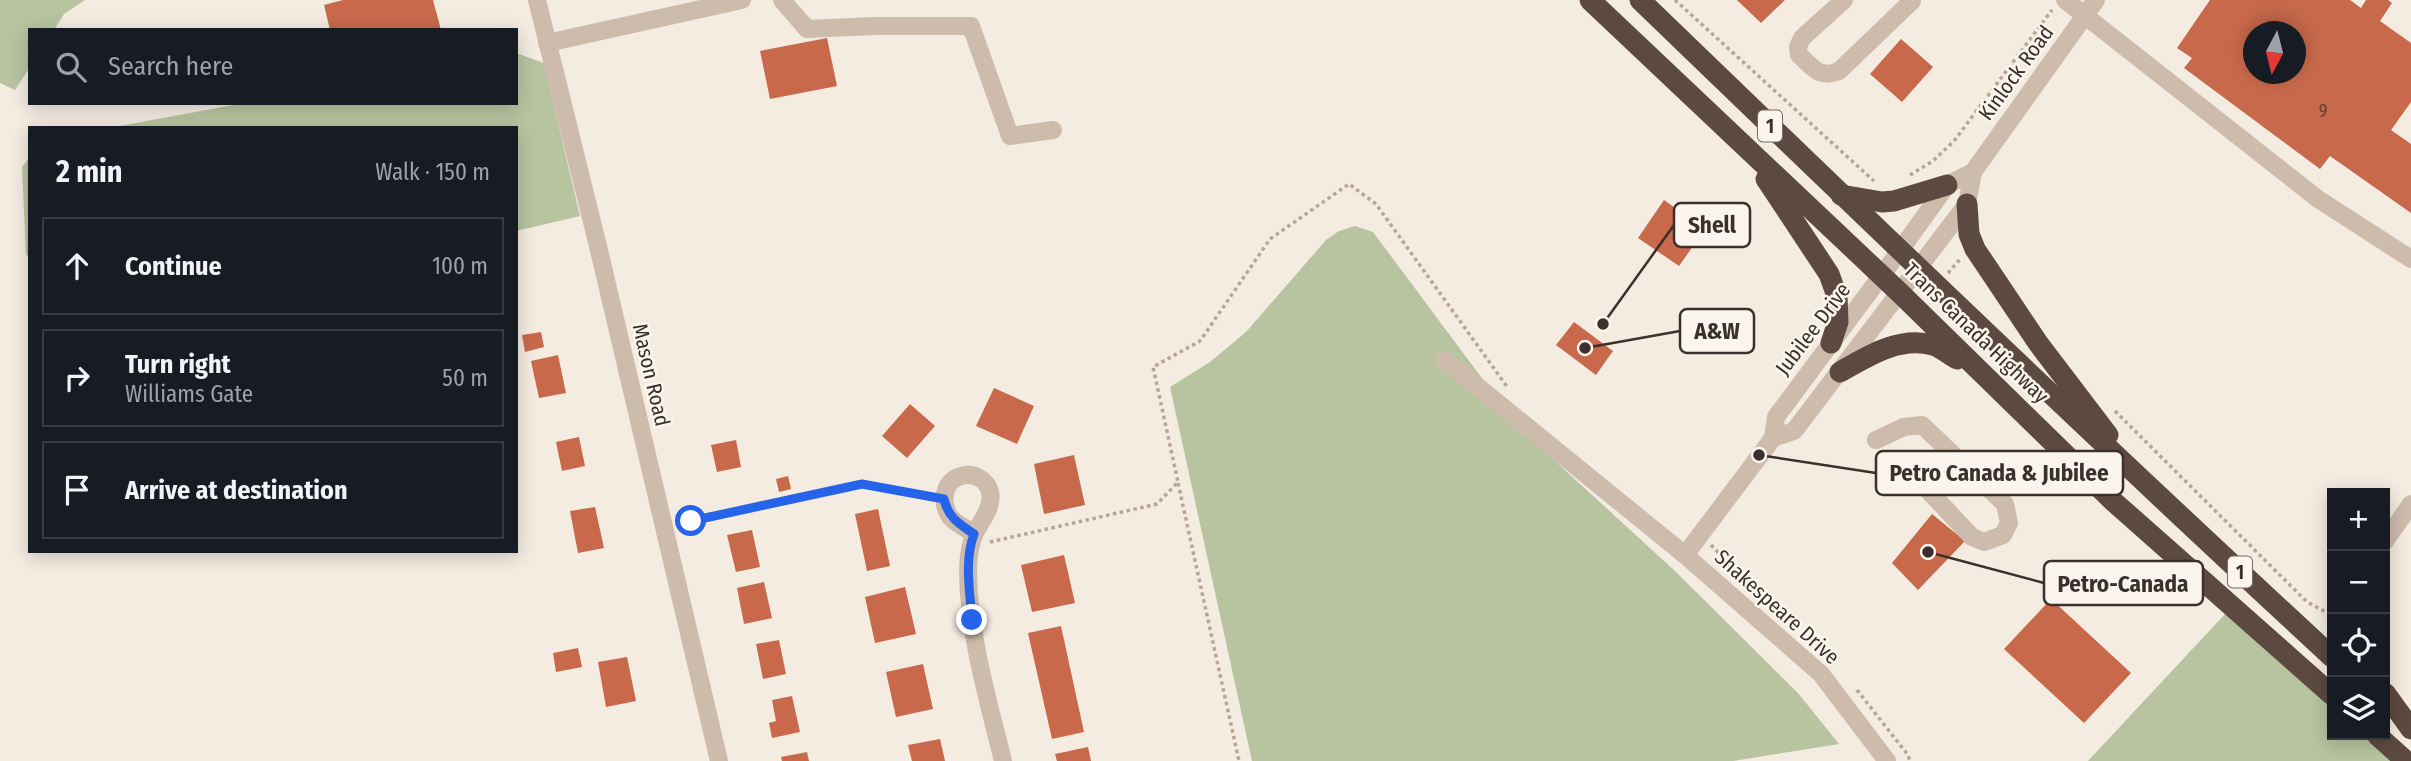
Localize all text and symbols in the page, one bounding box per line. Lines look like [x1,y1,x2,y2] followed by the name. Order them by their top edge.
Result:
[1973,20,2059,126] street label: Kinlock Road
[2243,21,2306,84] north arrow
[28,28,518,105] search box
[52,48,90,86] icon: search
[108,51,233,82] text: Search here
[2319,100,2327,122] house number: 9
[1758,110,1782,142] road number: 1
[56,154,123,190] text: 2 min
[375,158,490,186] text: Walk · 150 m
[1674,203,1750,247] callout: Shell
[1688,211,1737,239] text: Shell
[58,247,96,285] icon: ahead
[125,251,222,282] text: Continue
[432,252,488,280] text: 100 m
[1898,257,2054,409] street label: Trans Canada Highway
[1770,278,1856,380] street label: Jubilee Drive
[1680,309,1754,353] callout: A&W
[1693,317,1740,345] text: A&W
[627,321,675,429] street label: Mason Road
[125,349,231,380] text: Turn right
[58,359,96,397] icon: right
[442,364,488,392] text: 50 m
[125,380,253,408] text: Williams Gate
[1876,451,2123,495] callout: Petro Canada & Jubilee
[1889,459,2109,487] text: Petro Canada & Jubilee
[58,471,96,509] icon: arrive
[125,475,348,506] text: Arrive at destination
[2327,488,2390,740] map controls
[2327,488,2390,551] button: +
[675,505,706,536] route start
[1709,544,1845,670] street label: Shakespeare Drive
[2327,551,2390,614] button: −
[2228,556,2252,587] road number: 1
[2044,561,2203,605] callout: Petro-Canada
[2058,570,2188,598] text: Petro-Canada
[956,604,987,635] route end
[2327,614,2390,677] button: locate
[2327,677,2390,740] button: layers

